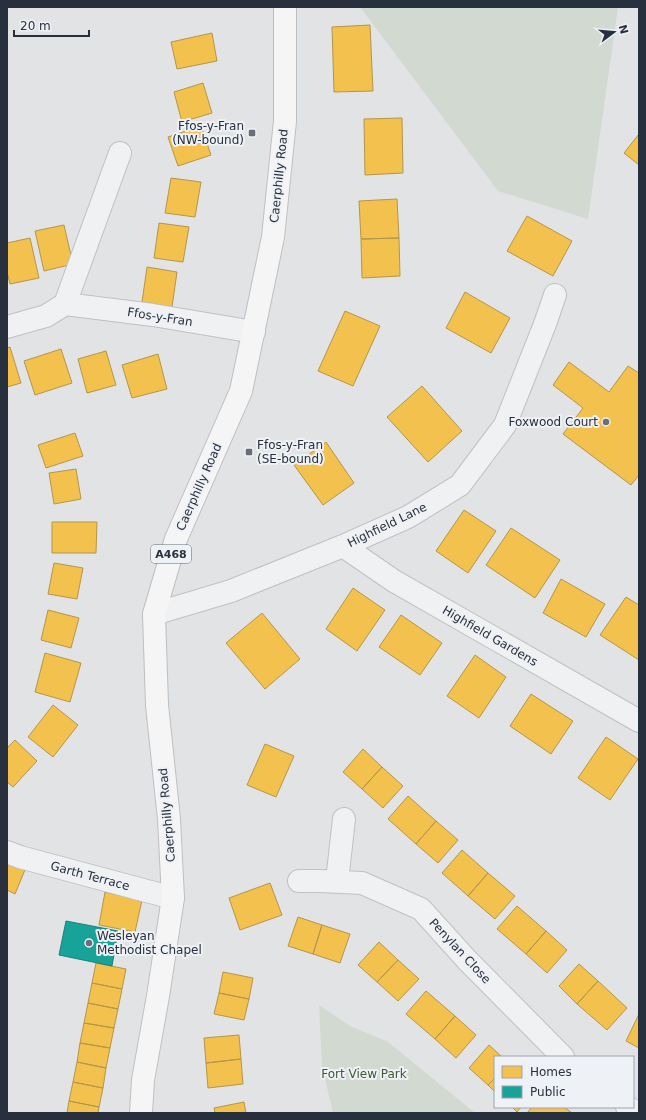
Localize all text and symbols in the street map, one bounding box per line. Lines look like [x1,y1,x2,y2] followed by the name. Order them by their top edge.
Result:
[14,12,89,38] scale bar
[594,12,634,52] north arrow
[20,19,51,33] text: 20 m
[616,23,631,36] text: N
[172,119,244,147] place label: Ffos-y-Fran (NW-bound)
[247,128,257,138] marker: Ffos-y-Fran (NW-bound)
[267,128,291,224] street label: Caerphilly Road
[126,305,194,329] street label: Ffos-y-Fran
[509,415,598,429] place label: Foxwood Court
[601,417,611,427] marker: Foxwood Court
[257,438,324,466] place label: Ffos-y-Fran (SE-bound)
[173,441,225,533] street label: Caerphilly Road
[244,447,254,457] marker: Ffos-y-Fran (SE-bound)
[345,500,429,550] street label: Highfield Lane
[151,545,191,563] road number: A468
[440,603,540,669] street label: Highfield Gardens
[156,767,178,863] street label: Caerphilly Road
[49,859,131,893] street label: Garth Terrace
[426,916,494,986] street label: Penylan Close
[97,929,202,957] place label: Wesleyan Methodist Chapel
[84,938,94,948] marker: Wesleyan Methodist Chapel
[494,1056,634,1108] legend
[530,1065,572,1079] text: Homes
[321,1067,407,1081] park label: Fort View Park
[530,1085,566,1099] text: Public

